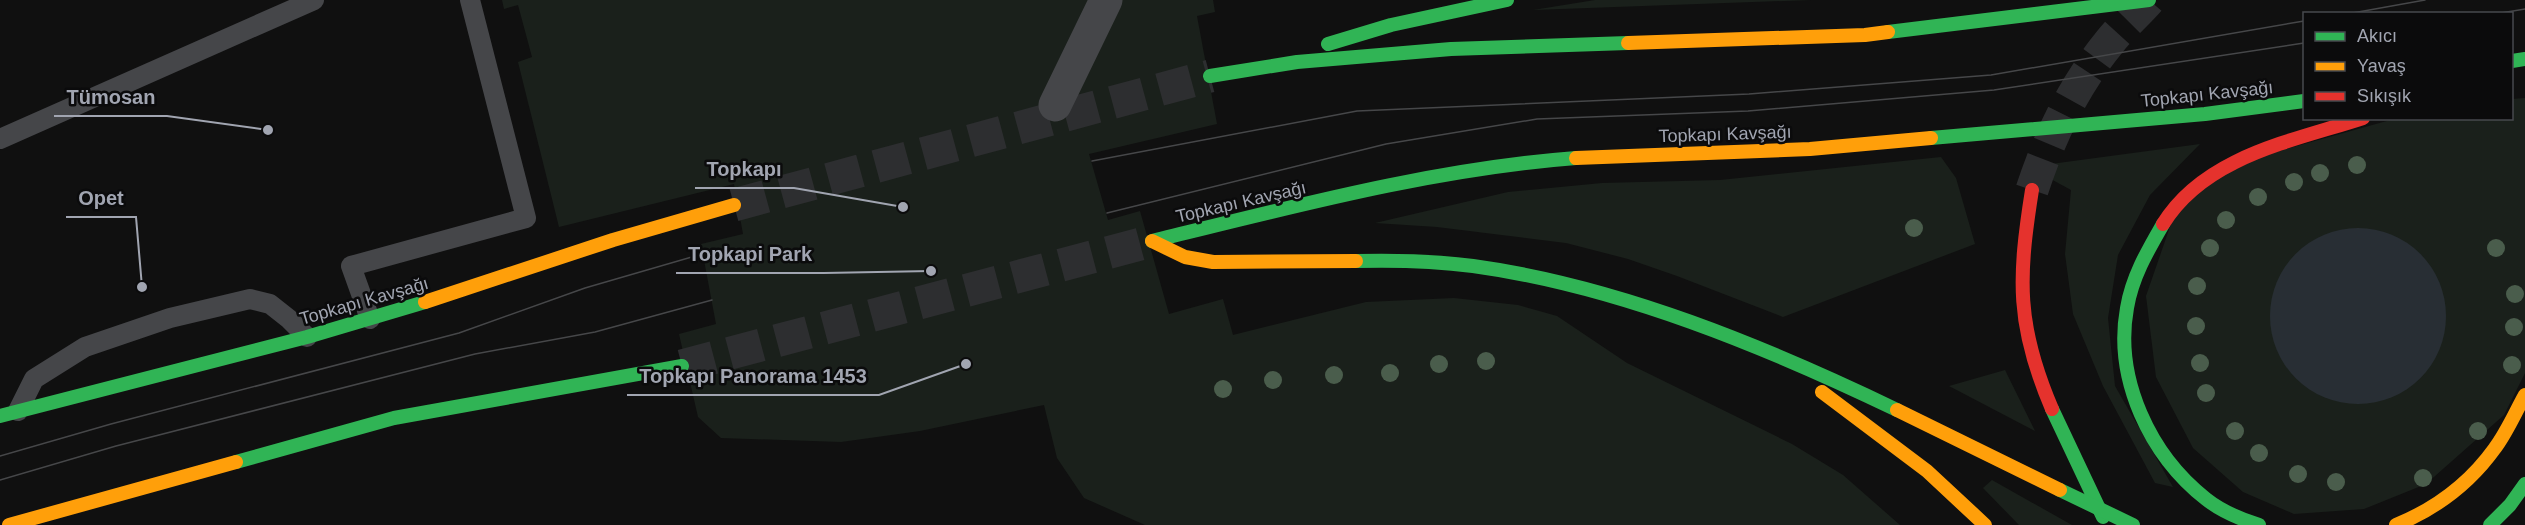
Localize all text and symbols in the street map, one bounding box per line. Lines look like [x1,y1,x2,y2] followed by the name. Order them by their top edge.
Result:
[2303,12,2513,120] legend
[2357,26,2397,46] text: Akıcı
[2357,56,2406,76] text: Yavaş
[2140,77,2274,111] street label: Topkapı Kavşağı
[54,78,167,116] callout: Tümosan
[67,86,155,108] text: Tümosan
[2357,86,2412,106] text: Sıkışık
[1658,122,1792,146] street label: Topkapı Kavşağı
[695,150,794,188] callout: Topkapı
[706,158,782,180] text: Topkapı
[1174,177,1308,227] street label: Topkapı Kavşağı
[66,179,136,217] callout: Opet
[78,187,124,209] text: Opet
[676,235,824,273] callout: Topkapi Park
[688,243,813,265] text: Topkapi Park
[297,273,431,329] street label: Topkapı Kavşağı
[627,357,879,395] callout: Topkapı Panorama 1453
[639,365,867,387] text: Topkapı Panorama 1453

